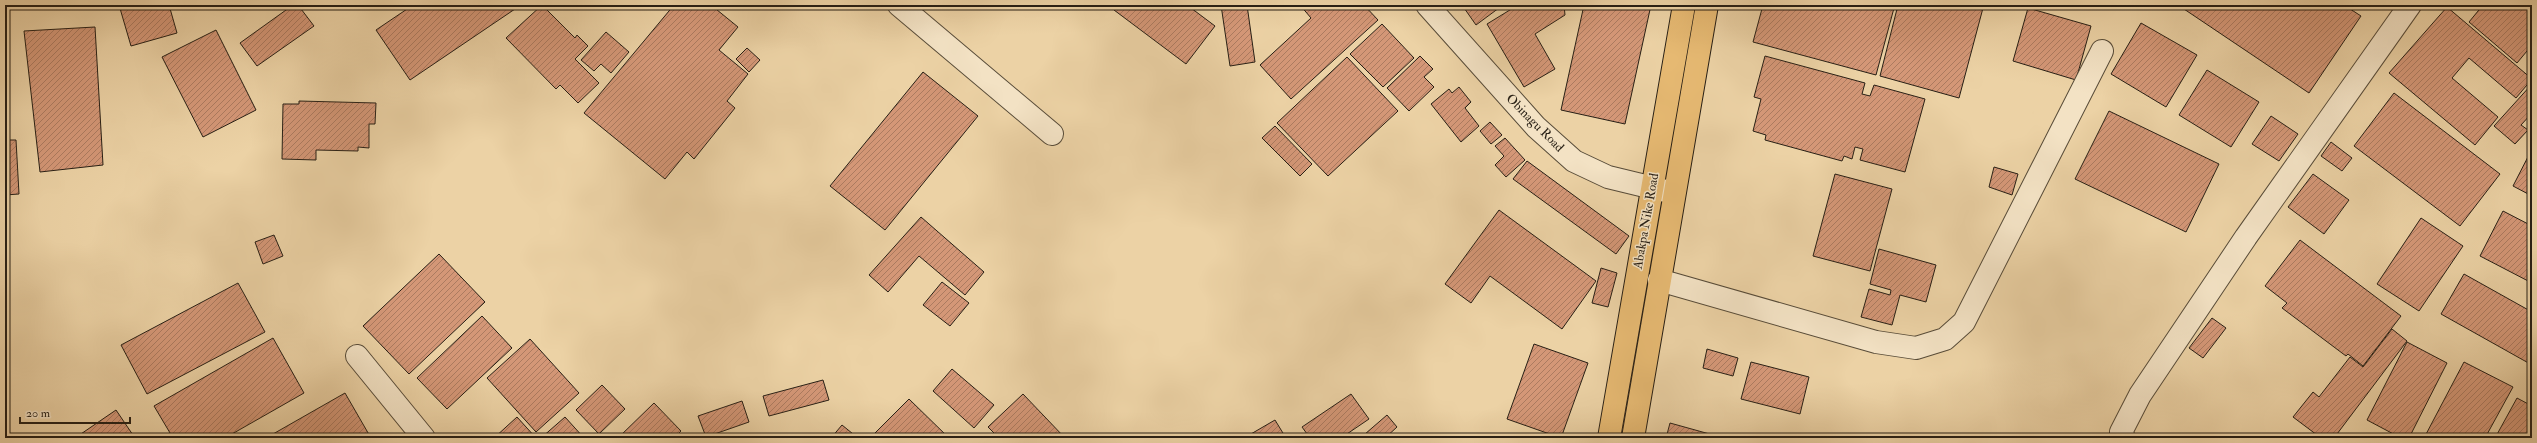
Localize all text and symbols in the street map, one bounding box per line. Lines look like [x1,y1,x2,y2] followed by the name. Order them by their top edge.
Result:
[1503,91,1568,156] street label: Obinagu Road
[1630,171,1663,271] street label: Abakpa Nike Road
[20,399,130,425] scale bar
[26,406,51,421] text: 20 m

